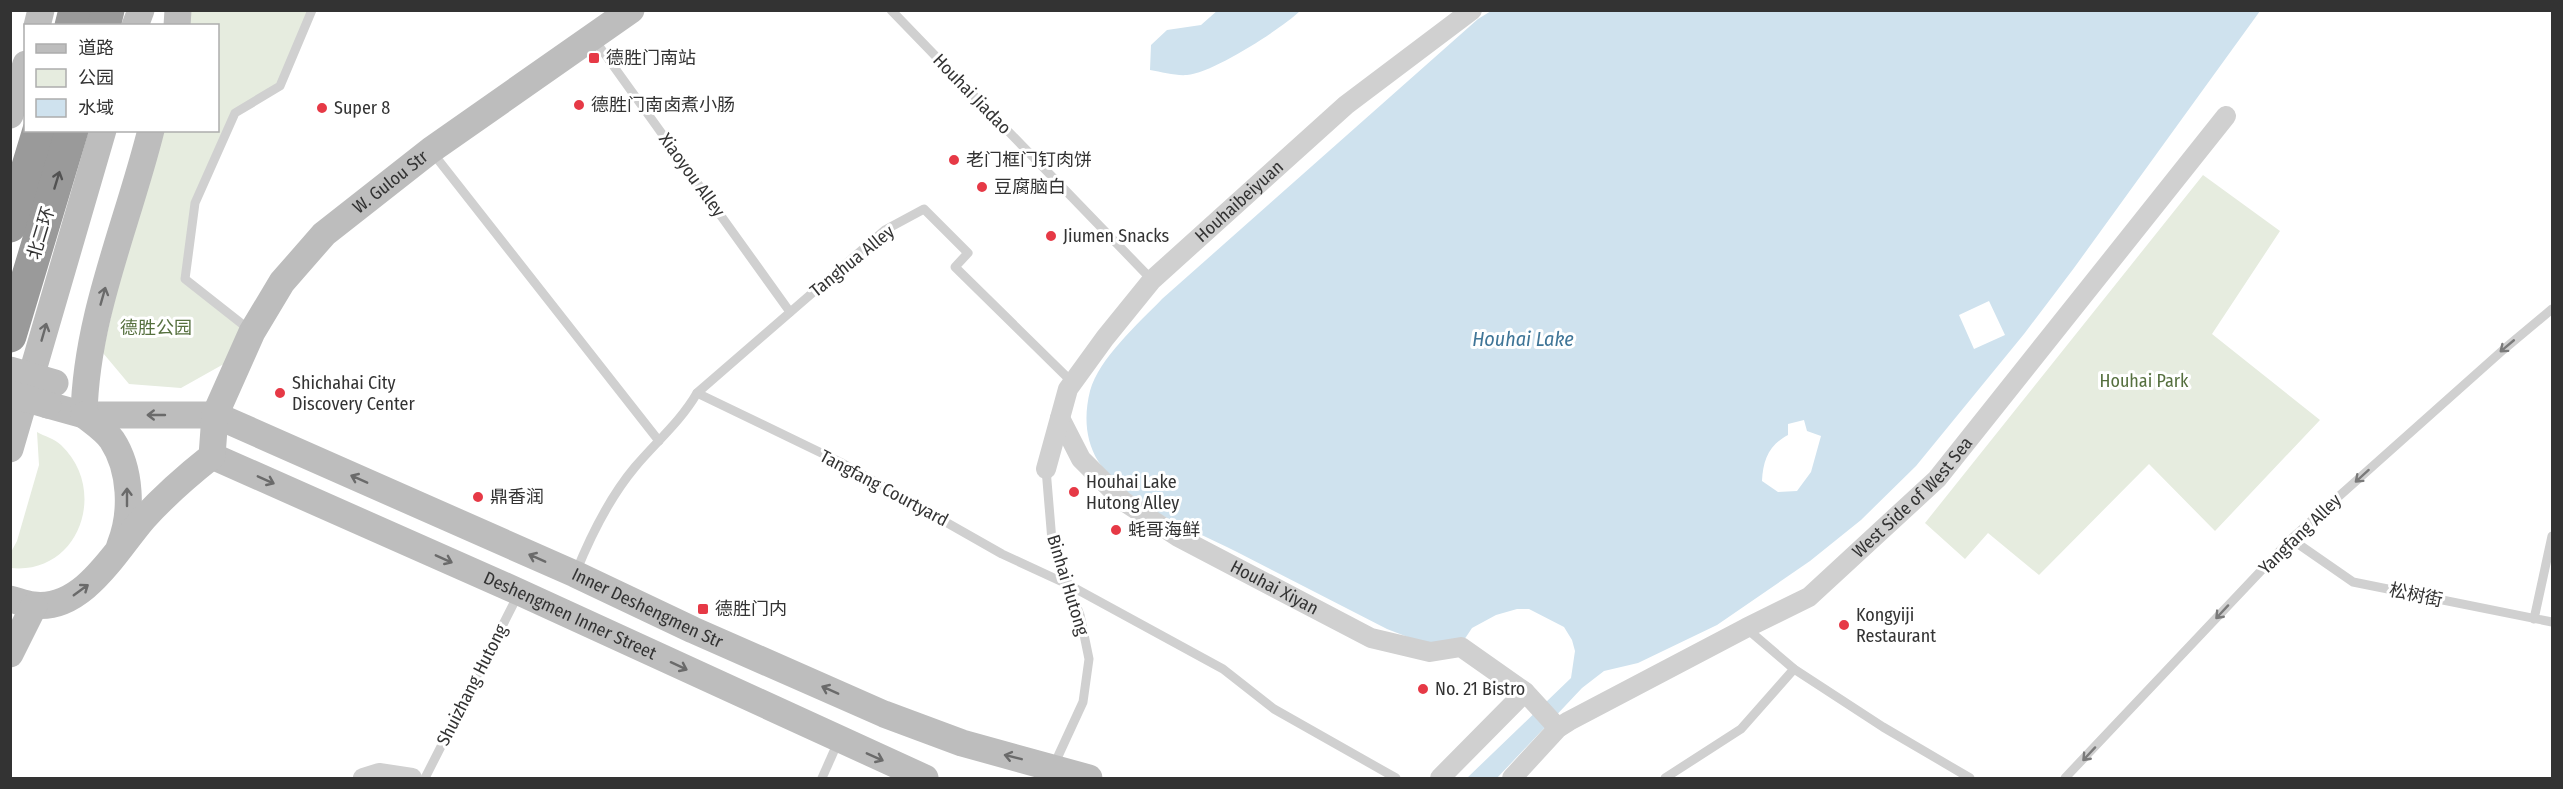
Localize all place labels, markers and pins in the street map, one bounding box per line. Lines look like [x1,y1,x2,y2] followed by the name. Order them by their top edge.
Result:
[606,47,696,69] place label: 德胜门南站
[587,51,601,65] marker: 德胜门南站
[591,94,735,116] place label: 德胜门南卤煮小肠
[334,97,390,119] place label: Super 8
[572,98,586,112] marker: 德胜门南卤煮小肠
[315,101,329,115] marker: Super 8
[966,149,1092,171] place label: 老门框门钉肉饼
[947,153,961,167] marker: 老门框门钉肉饼
[994,176,1066,198] place label: 豆腐脑白
[975,180,989,194] marker: 豆腐脑白
[1063,225,1170,247] place label: Jiumen Snacks
[1044,229,1058,243] marker: Jiumen Snacks
[292,372,415,415] place label: Shichahai City Discovery Center
[273,386,287,400] marker: Shichahai City Discovery Center
[1086,471,1179,514] place label: Houhai Lake Hutong Alley
[1067,485,1081,499] marker: Houhai Lake Hutong Alley
[490,486,544,508] place label: 鼎香润
[471,490,485,504] marker: 鼎香润
[1128,519,1200,541] place label: 蚝哥海鲜
[1109,523,1123,537] marker: 蚝哥海鲜
[715,598,787,620] place label: 德胜门内
[696,602,710,616] marker: 德胜门内
[1856,604,1936,647] place label: Kongyiji Restaurant
[1837,618,1851,632] marker: Kongyiji Restaurant
[1435,678,1525,700] place label: No. 21 Bistro
[1416,682,1430,696] marker: No. 21 Bistro

